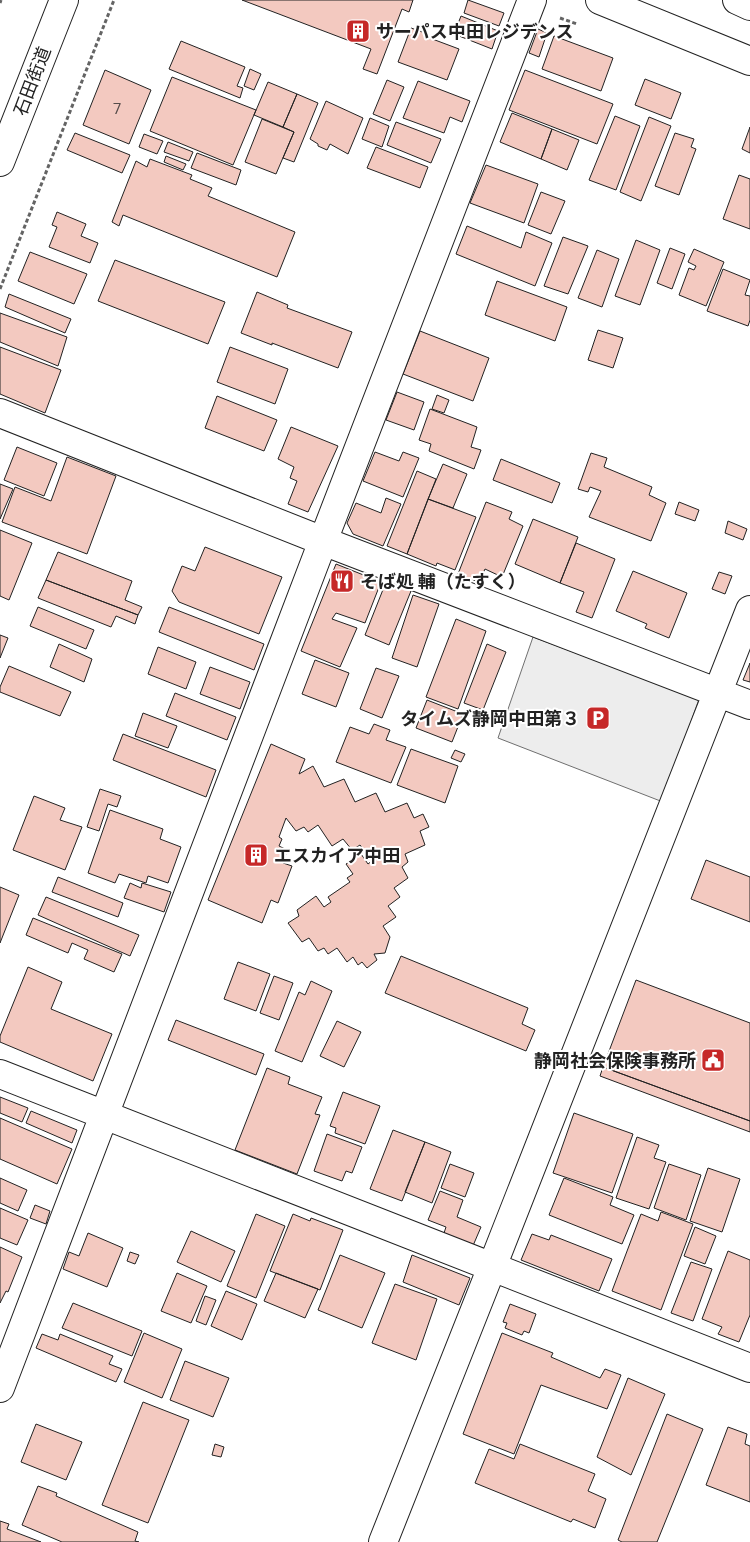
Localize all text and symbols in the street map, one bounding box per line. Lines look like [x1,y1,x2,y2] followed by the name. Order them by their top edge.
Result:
[345,18,371,44] building icon: サーパス中田レジデンス
[376,19,573,44] place label: サーパス中田レジデンス
[7,43,57,119] street label: 石田街道
[113,98,121,119] house number: 7
[329,568,355,594] restaurant icon: そば処 輔（たすく）
[360,569,526,594] place label: そば処 輔（たすく）
[585,705,611,731] parking icon: タイムズ静岡中田第３
[400,706,580,731] place label: タイムズ静岡中田第３
[243,842,269,868] building icon: エスカイア中田
[274,843,400,868] place label: エスカイア中田
[700,1047,726,1073] public building icon: 静岡社会保険事務所
[534,1048,696,1073] place label: 静岡社会保険事務所

